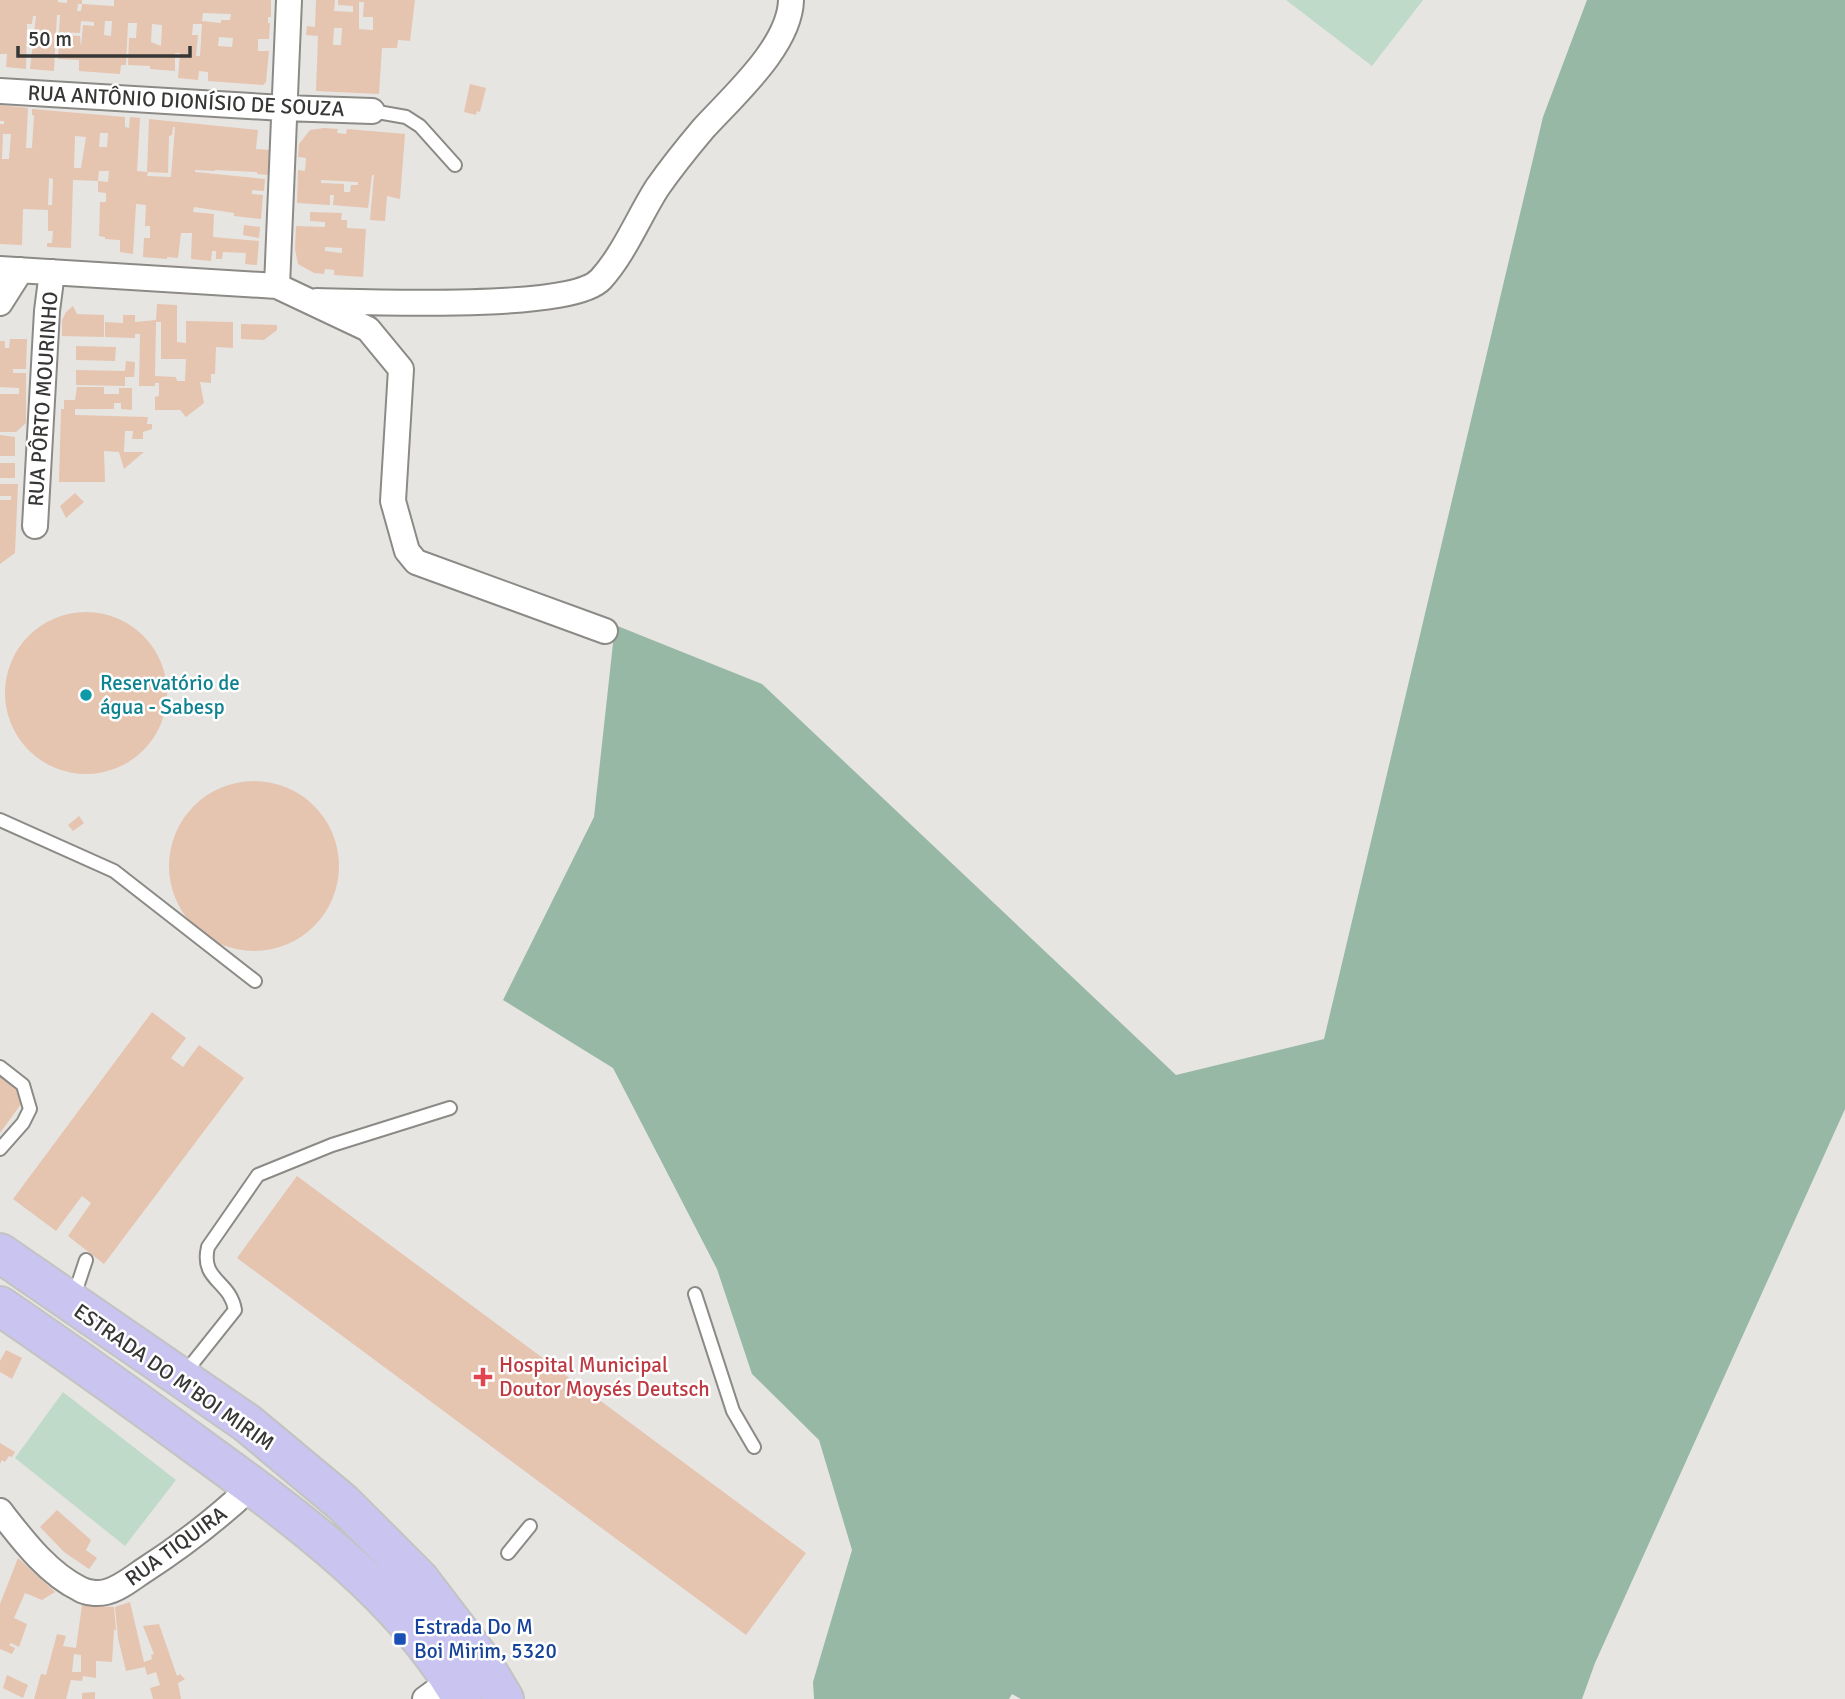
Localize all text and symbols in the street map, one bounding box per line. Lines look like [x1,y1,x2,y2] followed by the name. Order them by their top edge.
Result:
[18,14,189,58] scale bar
[28,26,72,52] text: 50 m
[27,80,345,122] street label: RUA ANTÔNIO DIONÍSIO DE SOUZA
[23,291,63,507] street label: RUA PÔRTO MOURINHO
[100,670,240,720] place label: Reservatório de água - Sabesp
[78,687,94,703] marker: Reservatório de água - Sabesp
[69,1298,279,1456] street label: ESTRADA DO M'BOI MIRIM
[499,1352,710,1402] place label: Hospital Municipal Doutor Moysés Deutsch
[473,1367,493,1387] marker: Hospital Municipal Doutor Moysés Deutsch
[120,1500,232,1592] street label: RUA TIQUIRA
[414,1614,557,1664] place label: Estrada Do M Boi Mirim, 5320
[392,1631,408,1647] marker: Estrada Do M Boi Mirim, 5320

